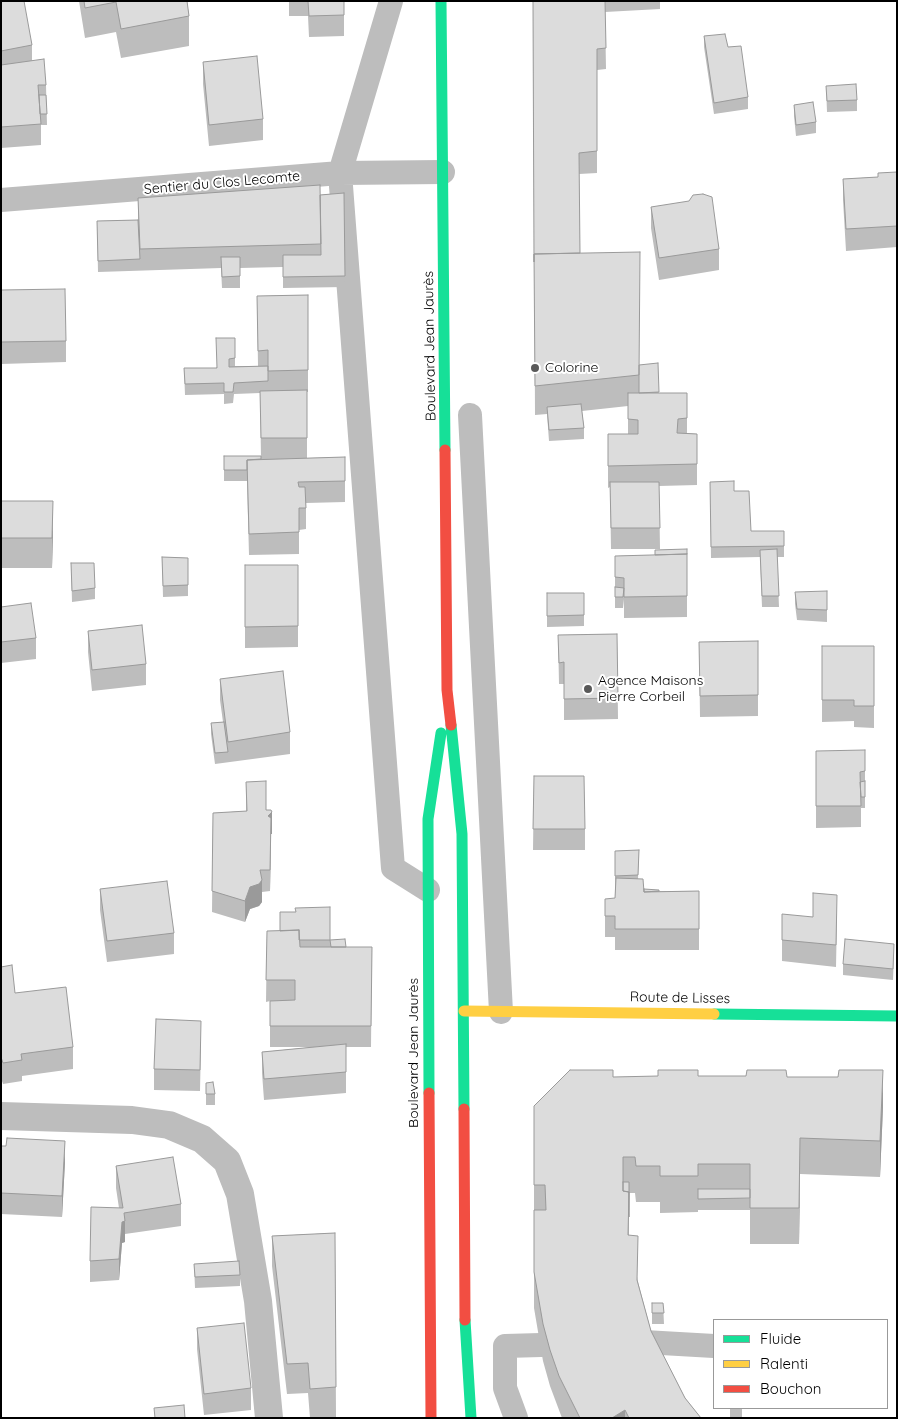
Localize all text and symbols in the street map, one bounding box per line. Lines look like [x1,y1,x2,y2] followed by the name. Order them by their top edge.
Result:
[143,168,301,198] street label: Sentier du Clos Lecomte
[420,271,440,421] street label: Boulevard Jean Jaurès
[545,360,599,376] place label: Colorine
[529,362,541,374] marker: Colorine
[598,673,703,706] place label: Agence Maisons Pierre Corbeil
[582,683,594,695] marker: Agence Maisons Pierre Corbeil
[406,978,422,1128] street label: Boulevard Jean Jaurès
[630,989,730,1007] street label: Route de Lisses
[713,1319,888,1409] legend
[760,1329,801,1348] text: Fluide
[760,1354,808,1373] text: Ralenti
[760,1379,821,1398] text: Bouchon

